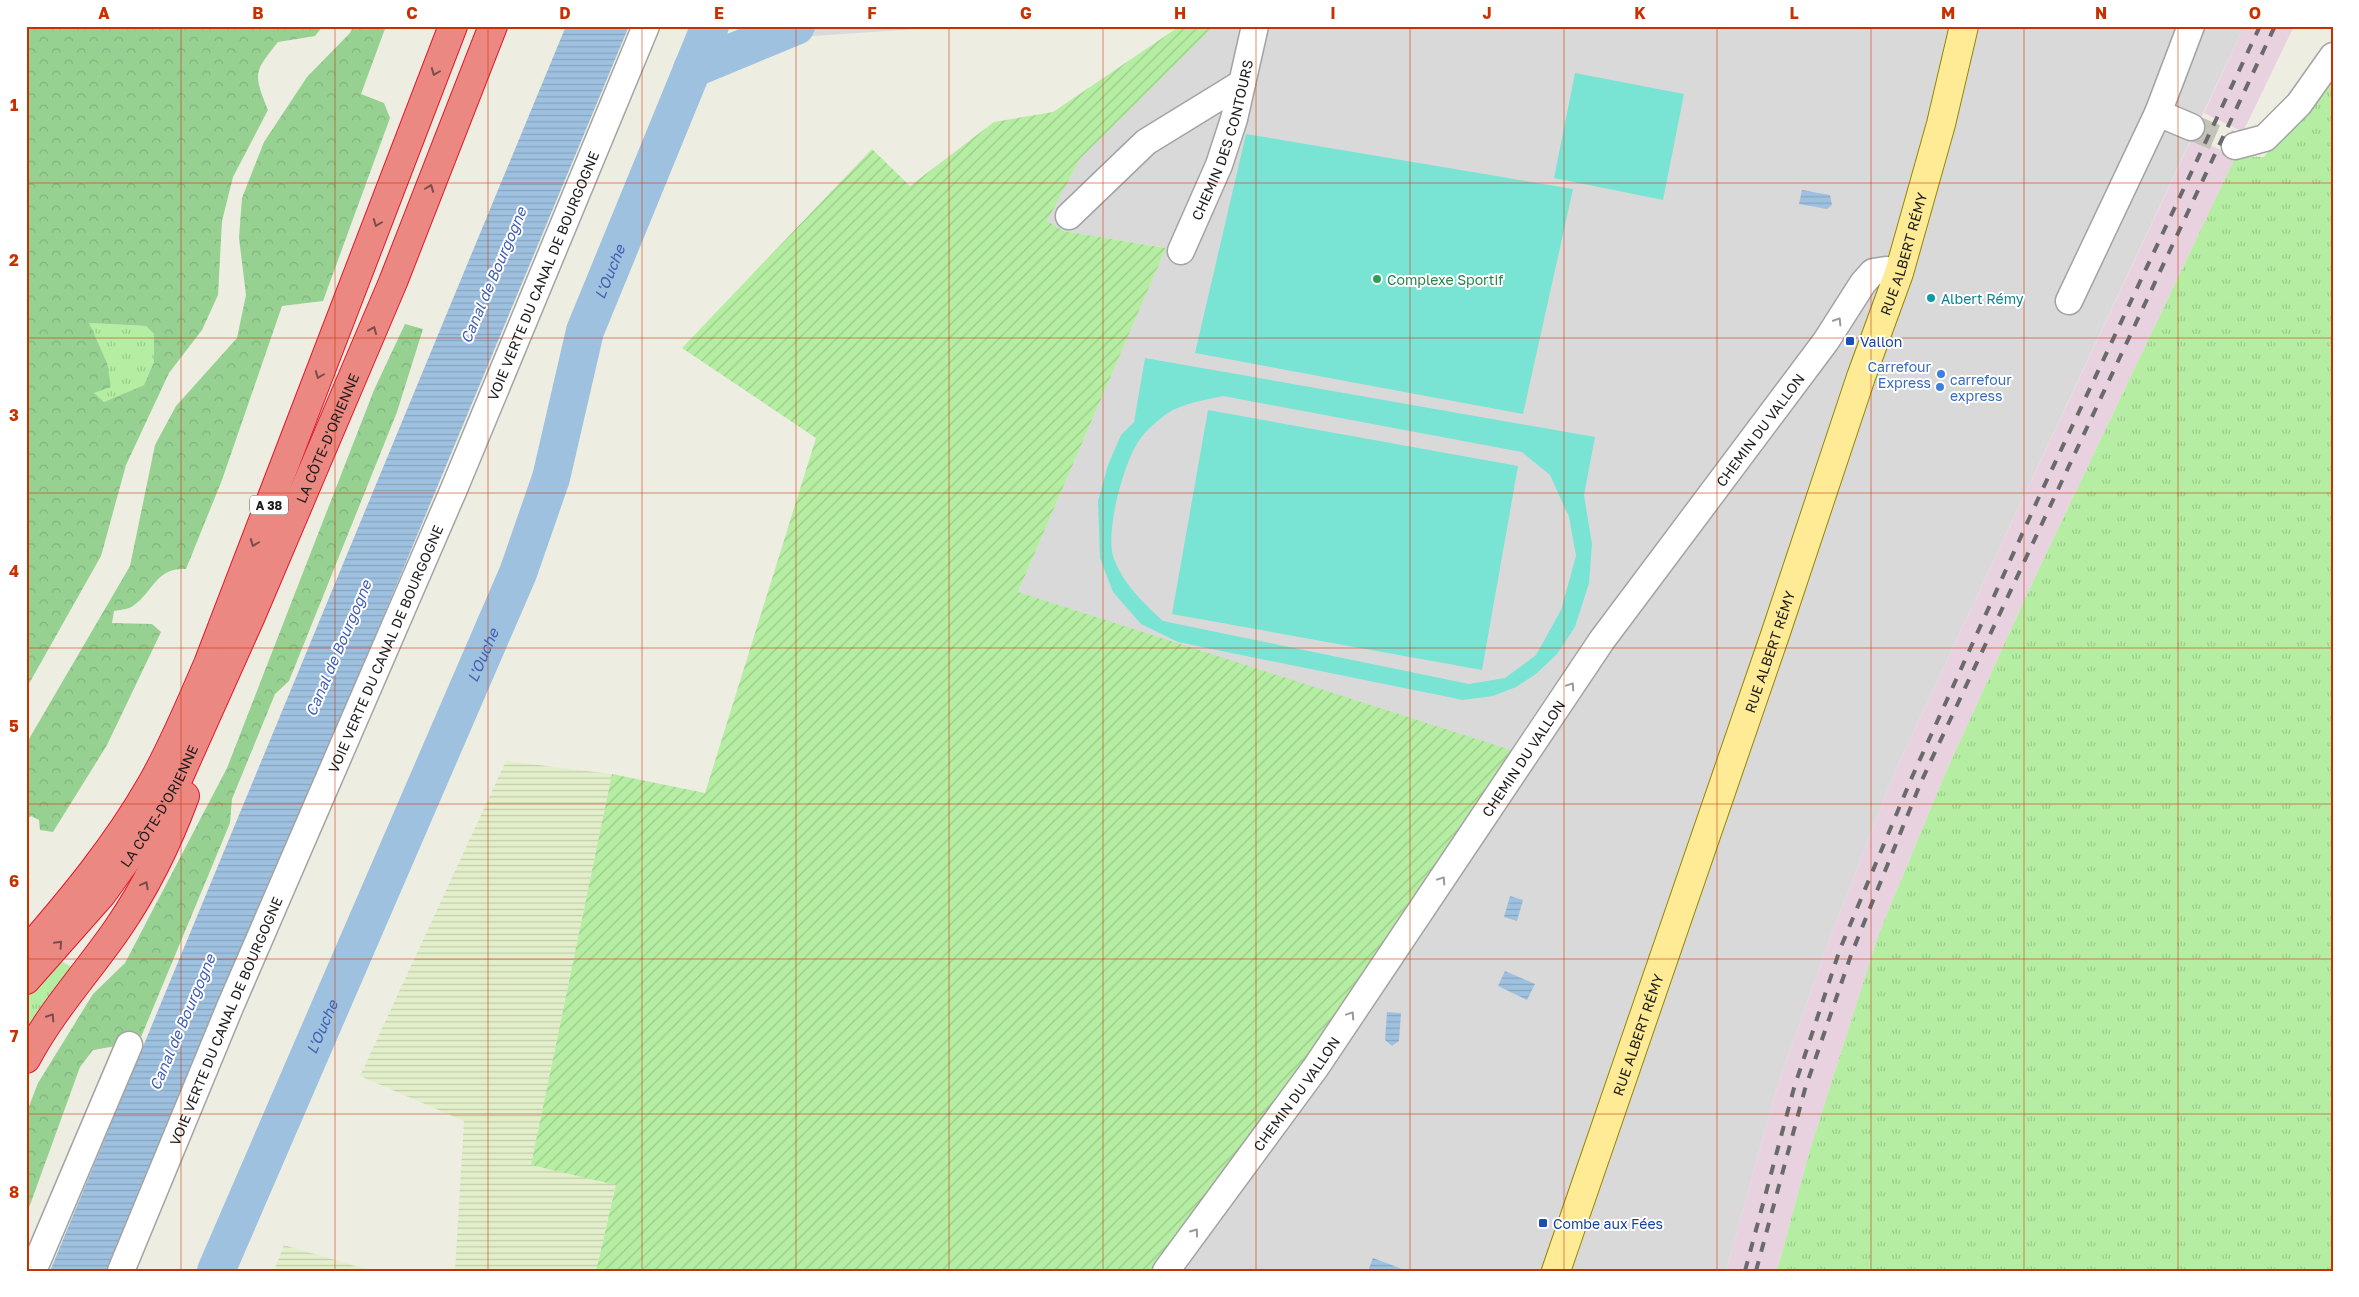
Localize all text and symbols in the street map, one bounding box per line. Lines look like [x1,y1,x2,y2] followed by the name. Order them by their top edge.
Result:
[98,3,110,23] text: A
[252,3,264,23] text: B
[406,3,418,23] text: C
[559,3,571,23] text: D
[714,3,724,23] text: E
[867,3,877,23] text: F
[1020,3,1032,23] text: G
[1174,3,1186,23] text: H
[1330,3,1336,23] text: I
[1482,3,1492,23] text: J
[1634,3,1646,23] text: K
[1789,3,1799,23] text: L
[1941,3,1955,23] text: M
[2095,3,2107,23] text: N
[2249,3,2261,23] text: O
[1187,58,1256,223] street label: CHEMIN DES CONTOURS
[431,67,442,76] one-way arrow
[10,95,18,115] text: 1
[483,148,602,403] street label: VOIE VERTE DU CANAL DE BOURGOGNE
[424,184,434,192] one-way arrow
[1876,190,1930,317] street label: RUE ALBERT RÉMY
[456,203,531,346] water label: Canal de Bourgogne
[373,219,383,227] one-way arrow
[590,241,629,301] water label: L'Ouche
[9,250,19,270] text: 2
[1387,271,1503,288] place label: Complexe Sportif
[1371,273,1383,285] marker: Complexe Sportif
[1941,290,2024,307] place label: Albert Rémy
[1925,292,1937,304] marker: Albert Rémy
[1832,317,1842,326] one-way arrow
[366,326,377,335] one-way arrow
[1860,333,1902,350] place label: Vallon
[1844,335,1856,347] marker: Vallon
[1868,358,1932,391] place label: Carrefour Express
[1935,368,1947,380] marker: Carrefour Express
[292,370,362,505] street label: LA CÔTE-D'ORIENNE
[315,370,325,379] one-way arrow
[1712,370,1807,489] street label: CHEMIN DU VALLON
[1950,371,2012,404] place label: carrefour express
[1934,381,1946,393] marker: carrefour express
[9,405,19,425] text: 3
[250,496,288,514] road number: A 38
[324,522,446,775] street label: VOIE VERTE DU CANAL DE BOURGOGNE
[250,538,260,547] one-way arrow
[9,561,19,581] text: 4
[301,576,376,719] water label: Canal de Bourgogne
[1740,588,1798,715] street label: RUE ALBERT RÉMY
[463,624,502,685] water label: L'Ouche
[1565,683,1574,692] one-way arrow
[1478,697,1568,820] street label: CHEMIN DU VALLON
[9,716,19,736] text: 5
[116,742,201,870] street label: LA CÔTE-D'ORIENNE
[9,871,19,891] text: 6
[1436,876,1445,885] one-way arrow
[139,881,149,890] one-way arrow
[165,894,285,1148] street label: VOIE VERTE DU CANAL DE BOURGOGNE
[53,940,62,949] one-way arrow
[145,950,220,1093] water label: Canal de Bourgogne
[1609,971,1666,1098] street label: RUE ALBERT RÉMY
[302,996,342,1056] water label: L'Ouche
[1345,1011,1354,1020] one-way arrow
[44,1013,54,1022] one-way arrow
[10,1026,19,1046] text: 7
[1249,1033,1343,1154] street label: CHEMIN DU VALLON
[9,1182,19,1202] text: 8
[1553,1215,1663,1232] place label: Combe aux Fées
[1537,1217,1549,1229] marker: Combe aux Fées
[1189,1228,1198,1237] one-way arrow

